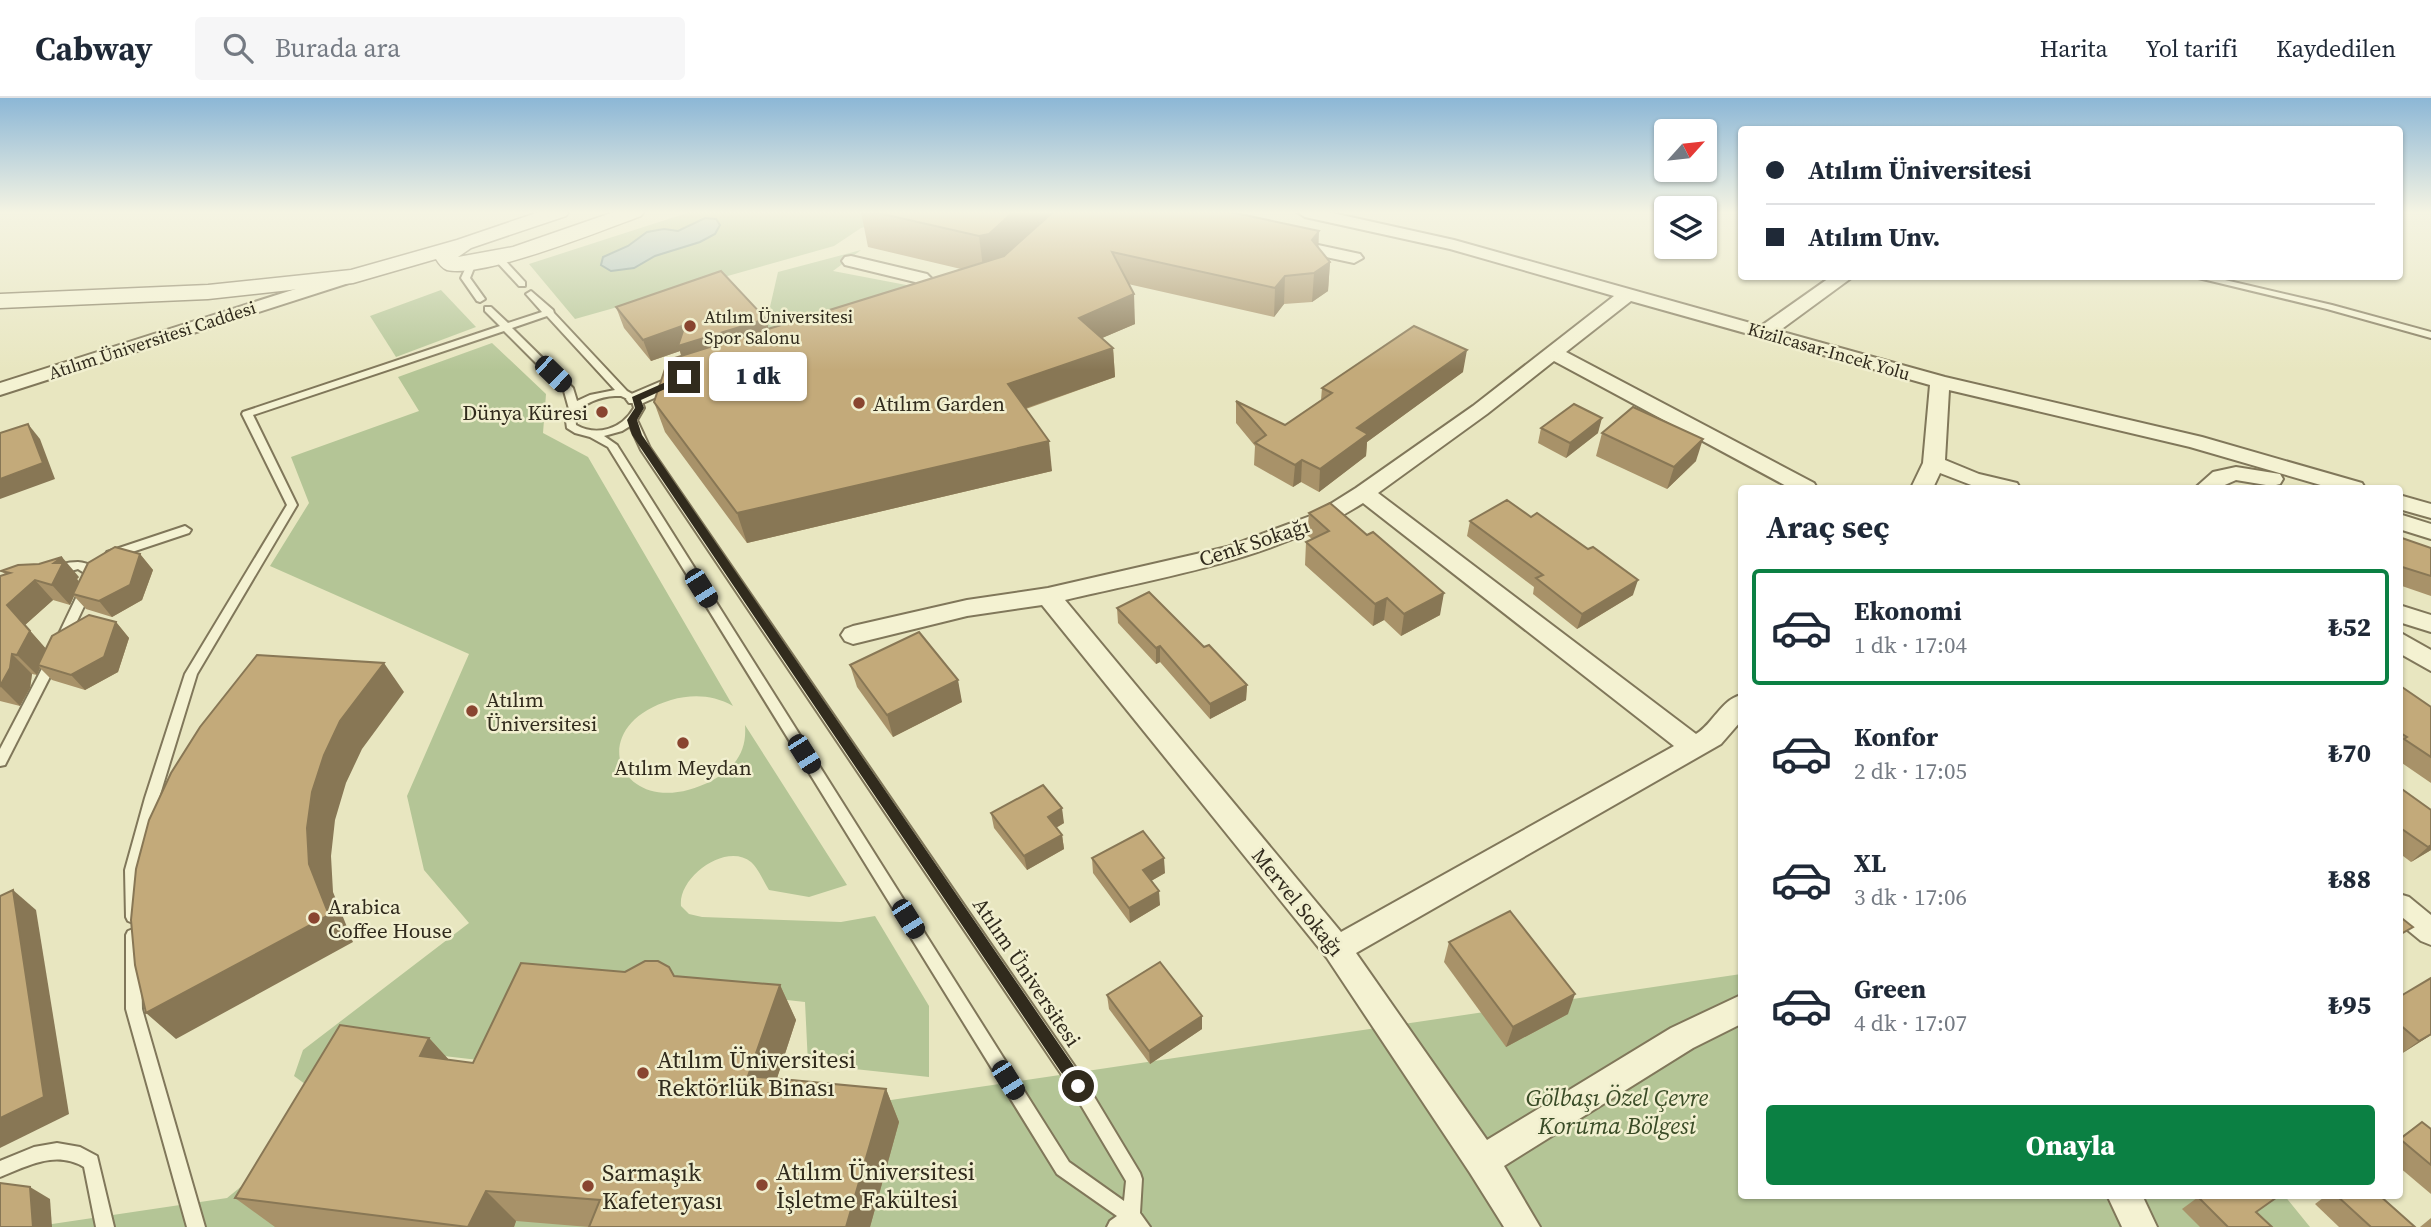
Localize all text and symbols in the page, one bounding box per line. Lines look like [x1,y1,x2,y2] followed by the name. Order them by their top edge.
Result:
[195,17,685,80] search box
[35,26,153,71] text: Cabway
[219,29,257,67] icon: search
[275,30,400,66] text: Burada ara
[2040,32,2108,65] text: Harita
[2146,32,2238,65] text: Yol tarifi
[2276,32,2396,65] text: Kaydedilen
[1654,119,1717,182] north arrow
[1654,119,1717,259] map controls
[1808,152,2031,188] text: Atılım Üniversitesi
[1654,196,1717,259] button: layers
[1808,219,1940,255] text: Atılım Unv.
[45,295,259,385] street label: Atılım Üniversitesi Caddesi
[704,304,853,350] place label: Atılım Üniversitesi Spor Salonu
[1745,316,1913,386] street label: Kizilcasar-Incek Yolu
[682,318,698,334] marker: Atılım Üniversitesi Spor Salonu
[531,352,576,396] car
[708,352,806,402] callout: 1 dk
[735,360,781,392] text: 1 dk
[668,361,700,393] route end
[873,389,1005,418] place label: Atılım Garden
[851,395,867,411] marker: Atılım Garden
[462,398,588,427] place label: Dünya Küresi
[594,404,610,420] marker: Dünya Küresi
[1766,505,1890,549] text: Araç seç
[1195,511,1313,573] street label: Cenk Sokağı
[681,565,722,611] car
[1854,593,1962,629] text: Ekonomi
[1770,596,1833,659] icon: car
[2328,609,2371,645] text: ₺52
[1854,629,1967,661] text: 1 dk · 17:04
[486,685,597,738] place label: Atılım Üniversitesi
[464,703,480,719] marker: Atılım Üniversitesi
[1854,719,1938,755] text: Konfor
[1770,722,1833,785] icon: car
[784,731,825,777] car
[675,735,691,751] marker: Atılım Meydan
[2328,735,2371,771] text: ₺70
[614,753,752,782] place label: Atılım Meydan
[1854,755,1967,787] text: 2 dk · 17:05
[1245,842,1351,962] street label: Mervel Sokağı
[1854,845,1886,881] text: XL
[1770,848,1833,911] icon: car
[2328,861,2371,897] text: ₺88
[1854,881,1967,913] text: 3 dk · 17:06
[328,892,452,945] place label: Arabica Coffee House
[966,892,1088,1052] street label: Atılım Üniversitesi
[888,896,929,942] car
[306,910,322,926] marker: Arabica Coffee House
[1854,971,1926,1007] text: Green
[1770,974,1833,1037] icon: car
[2328,987,2371,1023] text: ₺95
[1854,1007,1967,1039] text: 4 dk · 17:07
[657,1043,856,1104] place label: Atılım Üniversitesi Rektörlük Binası
[988,1057,1029,1103] car
[635,1065,651,1081] marker: Atılım Üniversitesi Rektörlük Binası
[1062,1070,1094,1102] route start
[1526,1081,1709,1142] park label: Gölbaşı Özel Çevre Koruma Bölgesi
[1766,1105,2375,1185] button: Onayla
[776,1155,975,1216] place label: Atılım Üniversitesi İşletme Fakültesi
[602,1156,722,1217] place label: Sarmaşık Kafeteryası
[754,1177,770,1193] marker: Atılım Üniversitesi İşletme Fakültesi
[580,1178,596,1194] marker: Sarmaşık Kafeteryası

